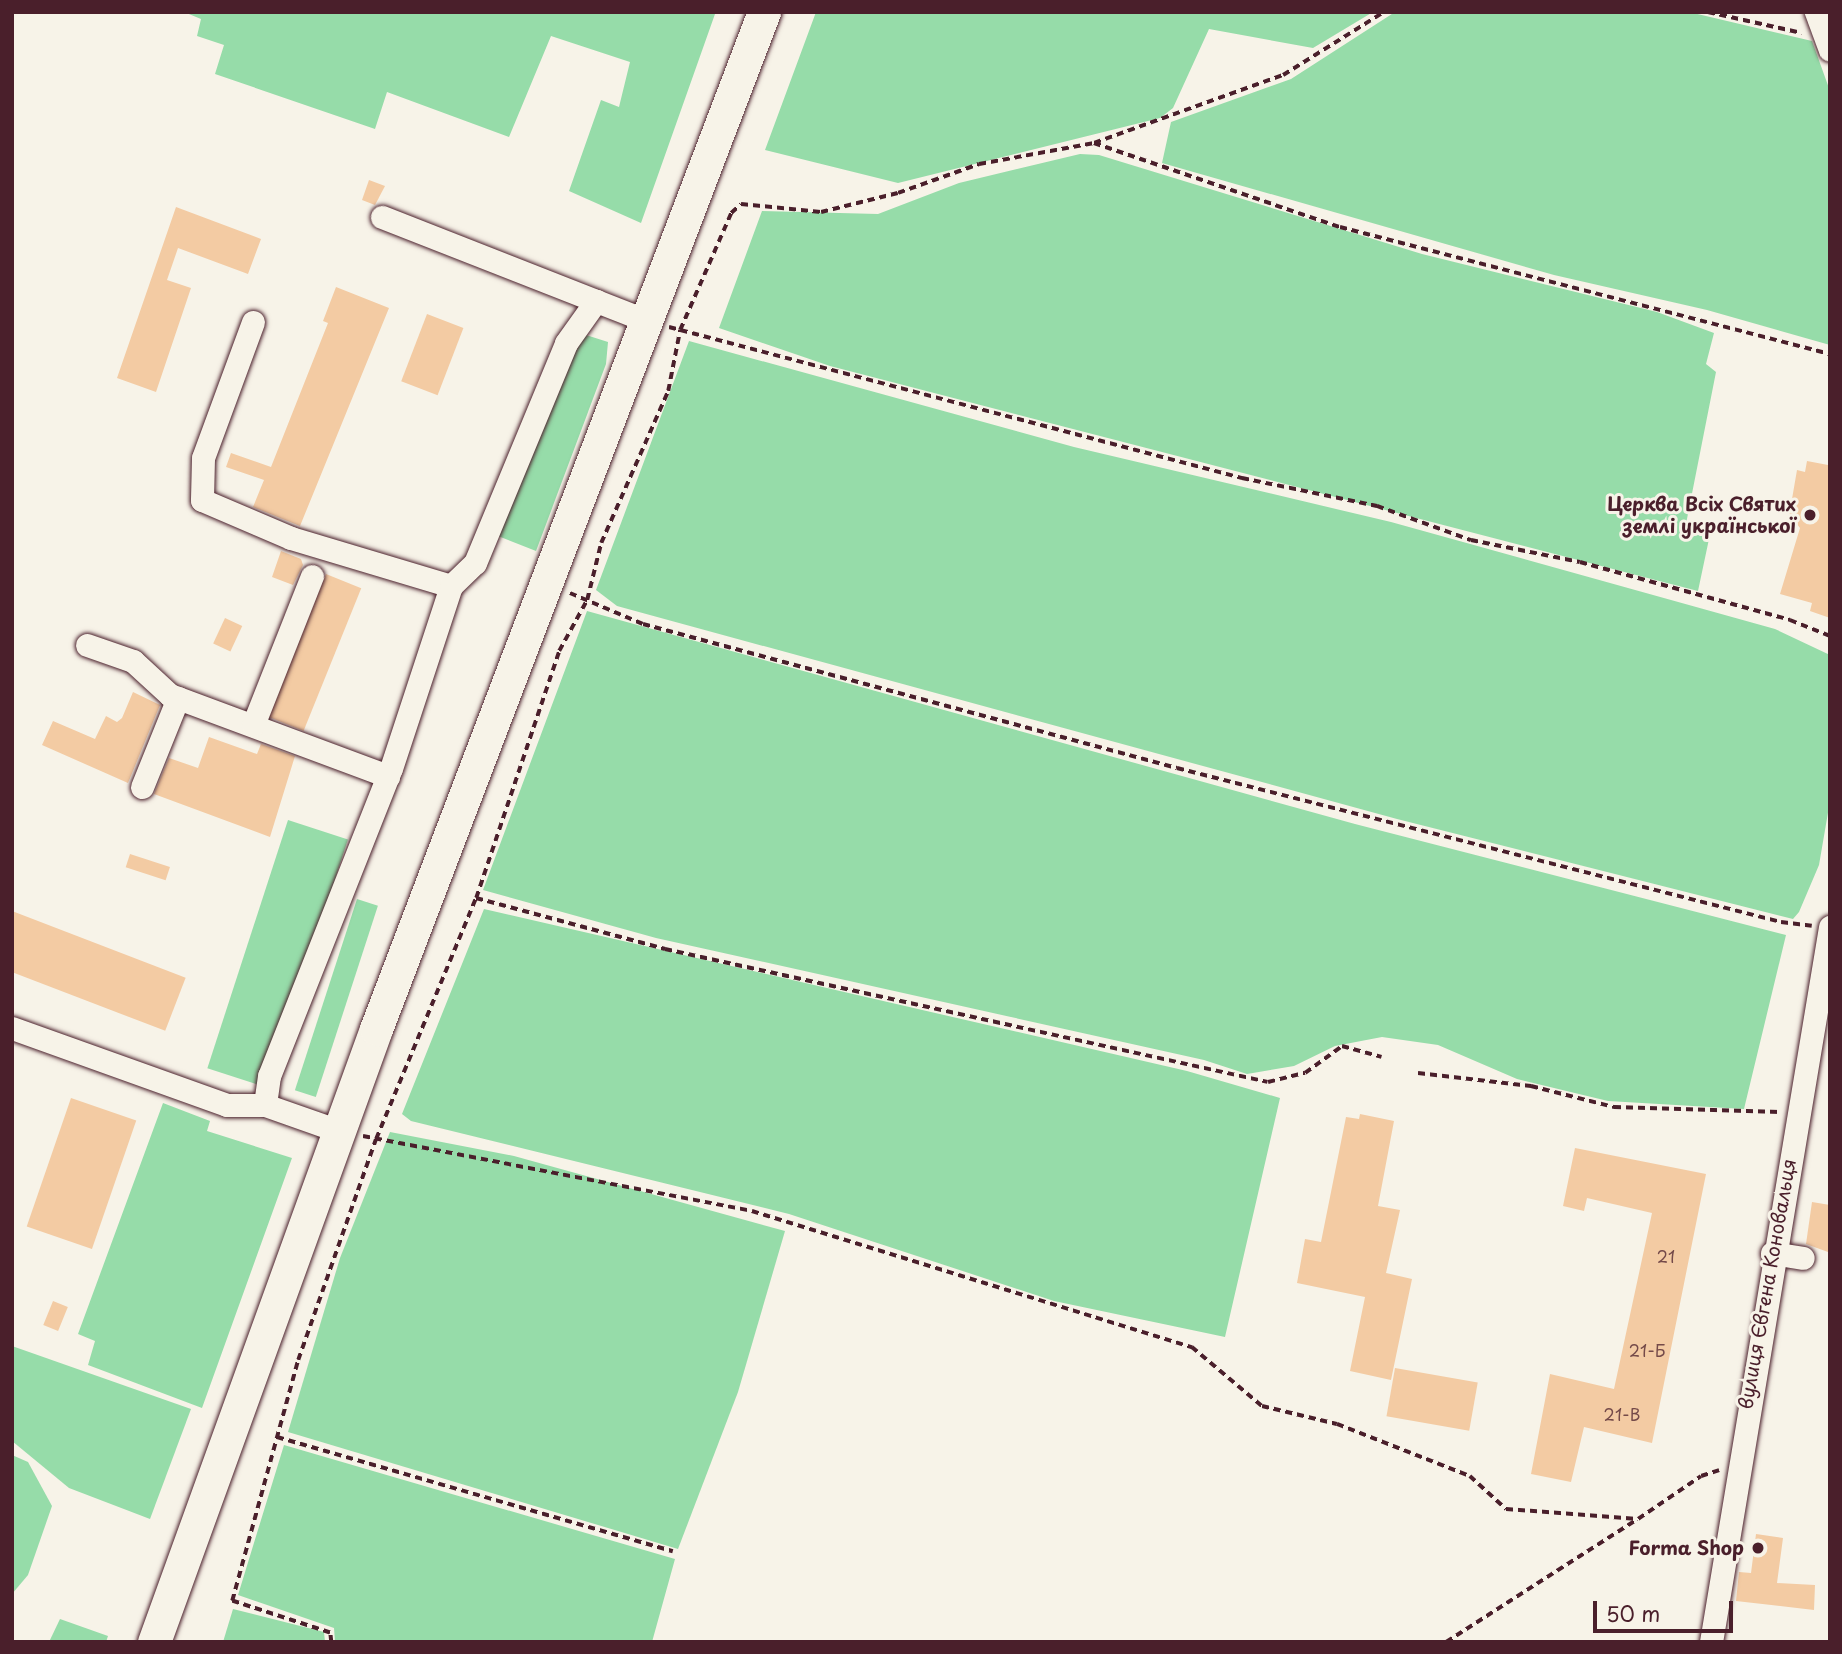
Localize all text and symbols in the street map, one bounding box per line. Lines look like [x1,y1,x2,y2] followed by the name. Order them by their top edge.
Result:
[1604,493,1796,537] place label: Церква Всіх Святих землі української
[1802,507,1818,523] marker: Церква Всіх Святих землі української
[1734,1156,1800,1412] street label: вулиця Євгена Коновальця
[1657,1246,1675,1266] house number: 21
[1629,1340,1665,1360] house number: 21-Б
[1604,1404,1640,1424] house number: 21-В
[1628,1537,1744,1559] place label: Forma Shop
[1750,1540,1766,1556] marker: Forma Shop
[1597,1588,1737,1632] scale bar
[1606,1597,1660,1629] text: 50 m

